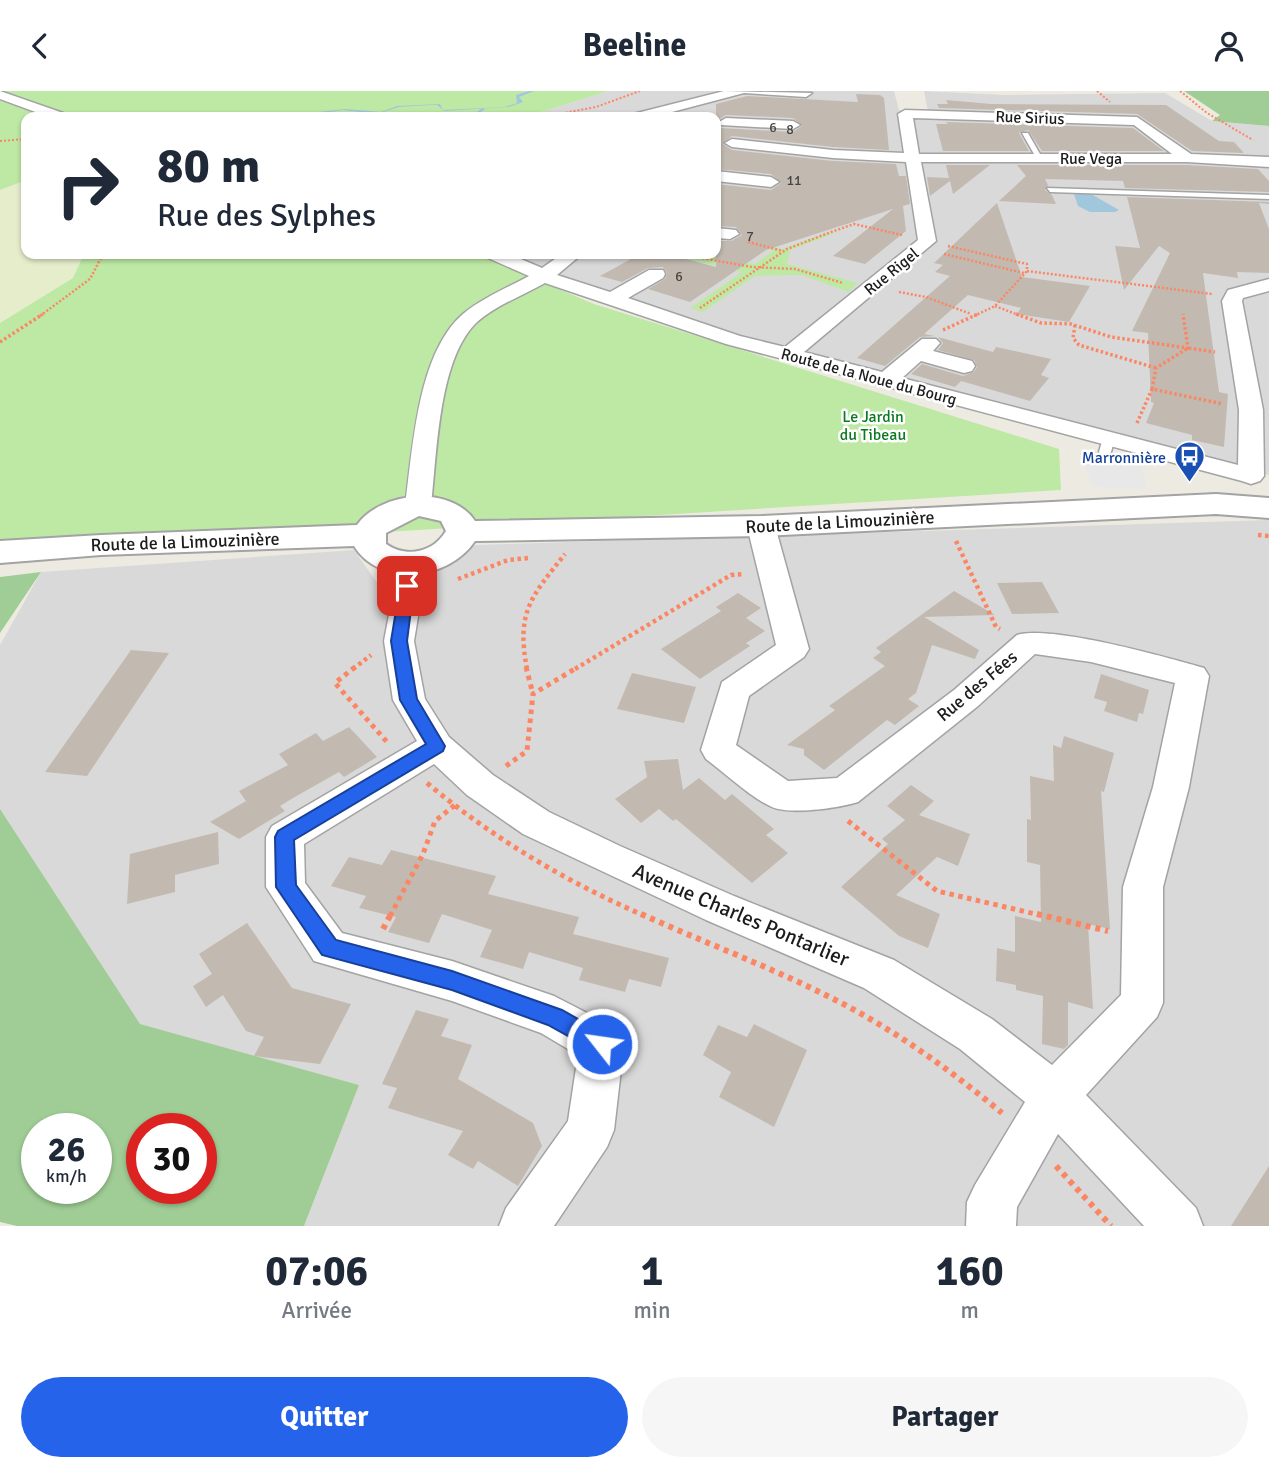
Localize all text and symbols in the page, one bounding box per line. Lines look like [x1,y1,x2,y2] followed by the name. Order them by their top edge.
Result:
[583,26,686,65] text: Beeline
[21,27,59,65] icon: back
[1210,27,1248,65] icon: person
[995,107,1065,129] street label: Rue Sirius
[769,119,777,136] house number: 6
[786,121,794,138] house number: 8
[157,136,260,196] text: 80 m
[42,140,133,231] icon: right
[1060,149,1122,169] street label: Rue Vega
[786,172,802,189] house number: 11
[157,196,376,235] text: Rue des Sylphes
[746,228,754,245] house number: 7
[860,243,923,300] street label: Rue Rigel
[675,268,683,285] house number: 6
[779,344,959,410] street label: Route de la Noue du Bourg
[840,407,906,445] park label: Le Jardin du Tibeau
[1172,440,1206,484] bus stop icon: Marronnière
[1082,448,1166,468] place label: Marronnière
[745,506,935,538] street label: Route de la Limouzinière
[90,528,280,556] street label: Route de la Limouzinière
[377,556,437,616] pin
[388,567,426,605] icon: arrive
[932,646,1022,726] street label: Rue des Fées
[629,858,853,972] street label: Avenue Charles Pontarlier
[565,1007,639,1081] position arrow
[126,1113,217,1204] speed limit sign: 30
[48,1128,85,1171] text: 26
[46,1165,87,1187] text: km/h
[265,1246,368,1297] text: 07:06
[641,1246,663,1297] text: 1
[936,1246,1004,1297] text: 160
[281,1296,352,1325] text: Arrivée
[633,1296,671,1325] text: min
[961,1296,979,1325] text: m
[21,1377,628,1457] button: Quitter
[642,1377,1248,1457] button: Partager

